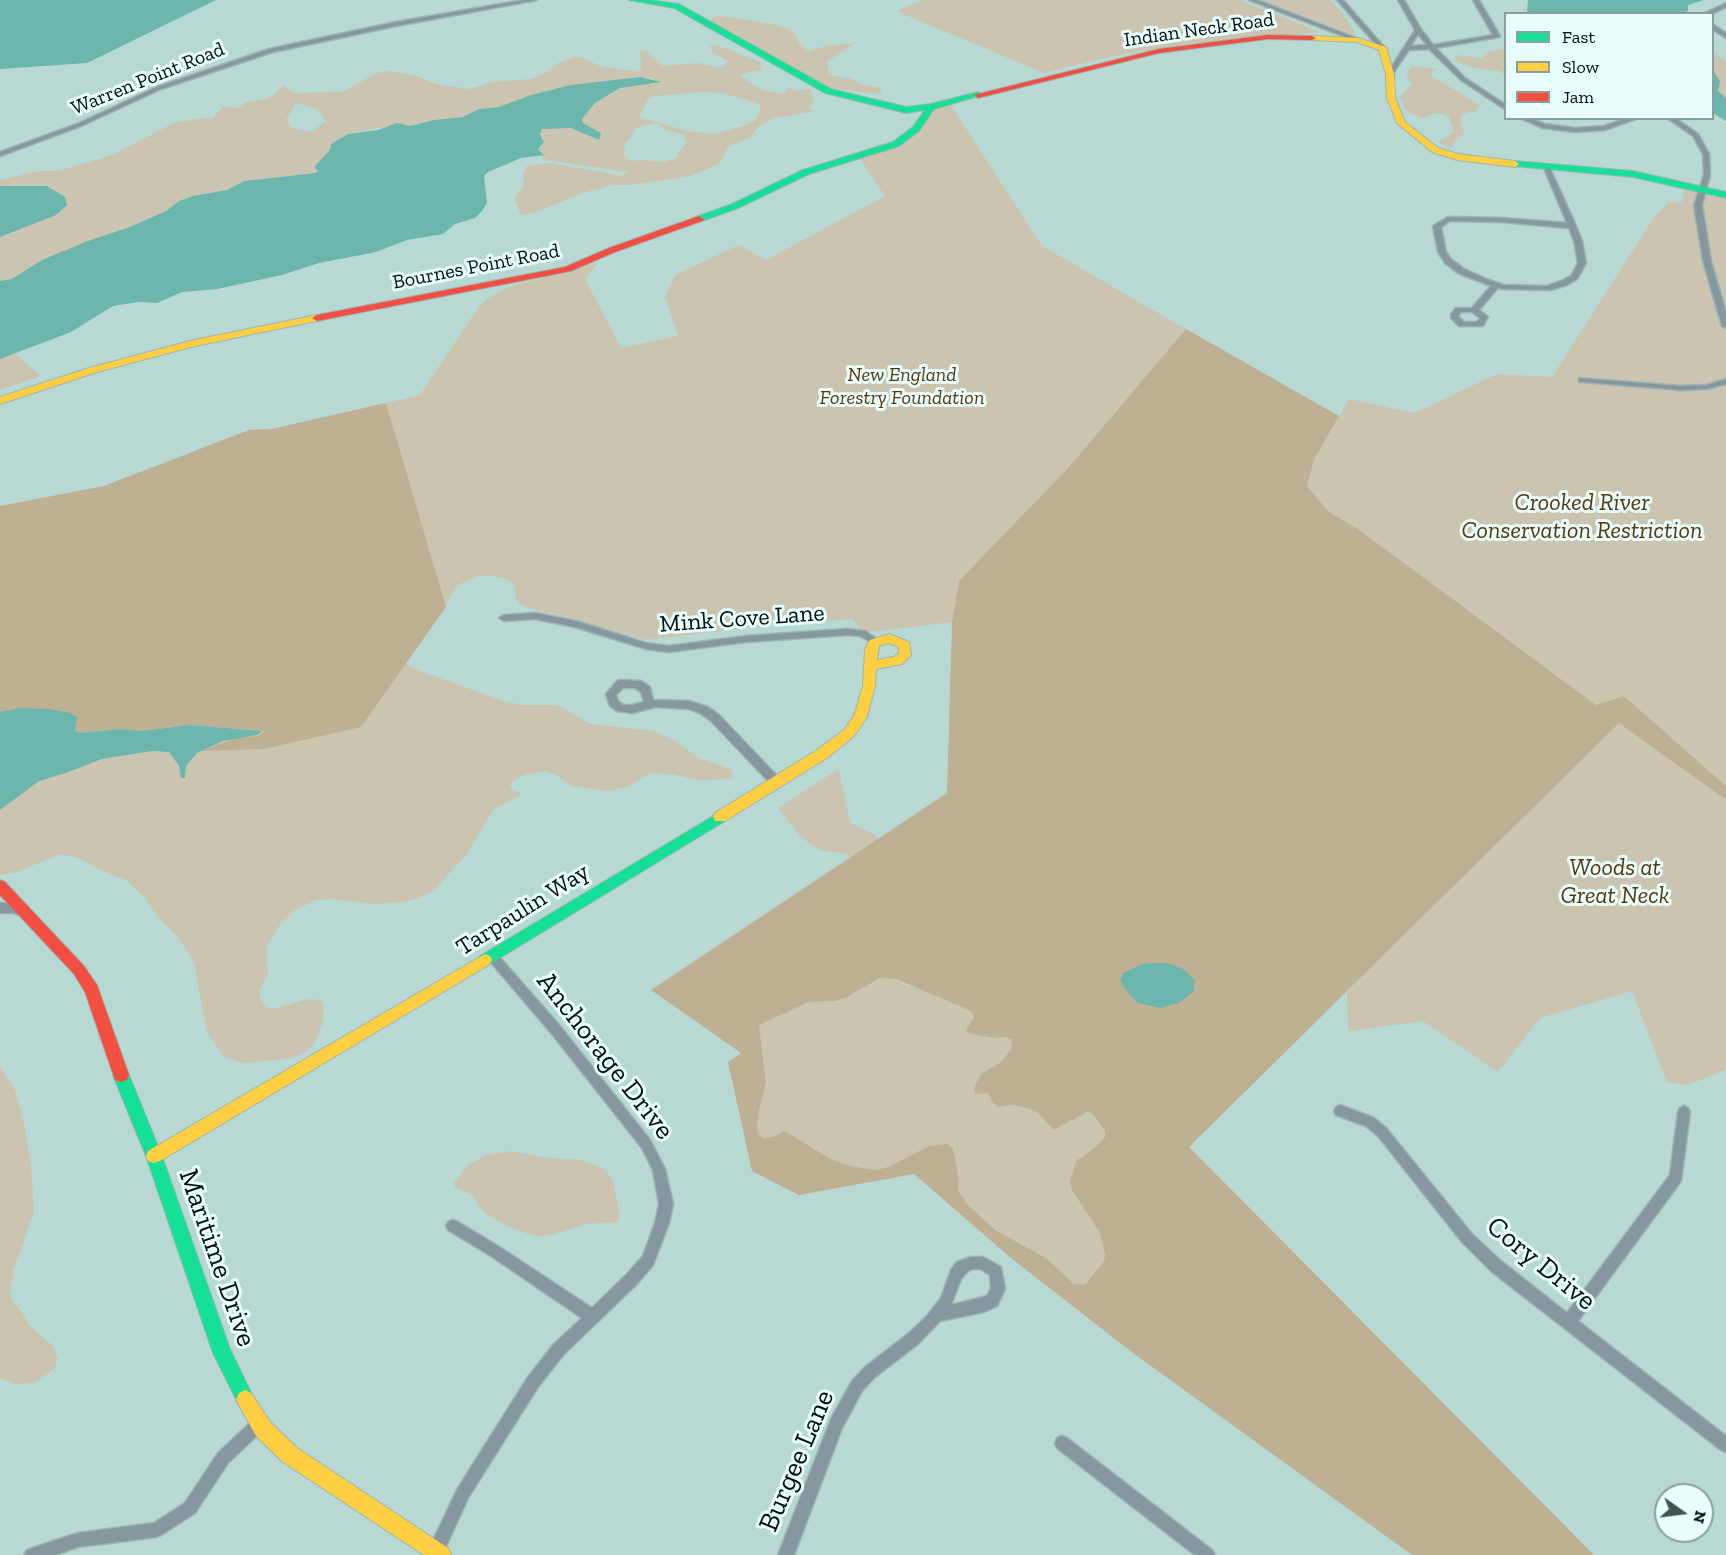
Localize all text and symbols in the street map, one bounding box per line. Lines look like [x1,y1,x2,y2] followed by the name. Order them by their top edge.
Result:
[1123,8,1275,52] street label: Indian Neck Road
[1504,12,1714,120] legend
[1562,26,1595,48] text: Fast
[68,37,228,121] street label: Warren Point Road
[1562,56,1599,78] text: Slow
[1562,86,1594,108] text: Jam
[391,239,561,295] street label: Bournes Point Road
[820,363,984,410] park label: New England Forestry Foundation
[1461,489,1703,545] park label: Crooked River Conservation Restriction
[659,599,825,639] street label: Mink Cove Lane
[1561,854,1669,910] park label: Woods at Great Neck
[451,858,595,962] street label: Tarpaulin Way
[529,966,681,1146] street label: Anchorage Drive
[171,1165,263,1351] street label: Maritime Drive
[1480,1210,1602,1318] street label: Cory Drive
[752,1385,842,1537] street label: Burgee Lane
[1654,1483,1714,1543] north arrow
[1689,1509,1711,1525] text: N

